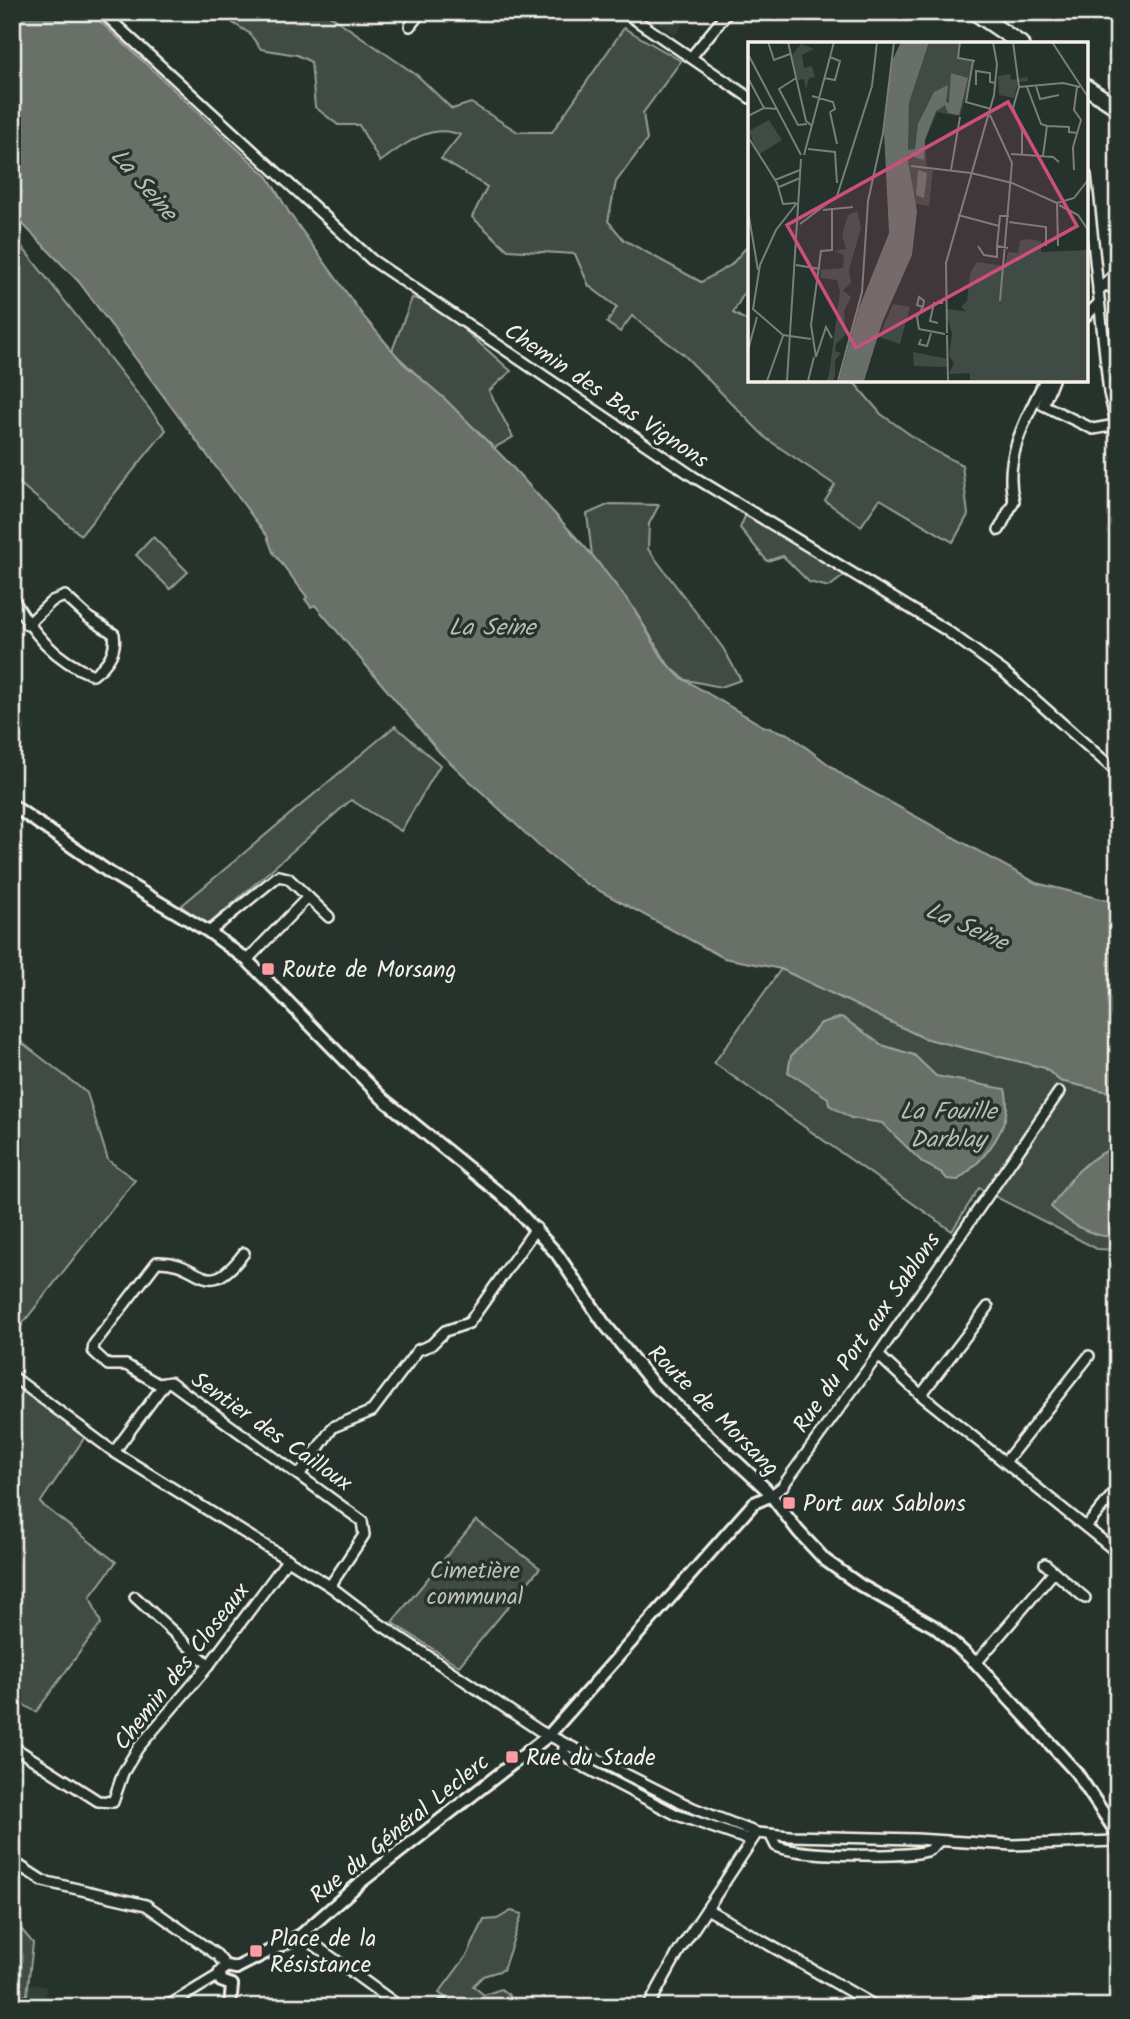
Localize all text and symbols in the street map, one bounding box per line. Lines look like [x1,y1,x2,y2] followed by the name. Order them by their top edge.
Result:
[748,42,1088,382] inset map
[100,139,188,232] water label: La Seine
[496,315,716,479] street label: Chemin des Bas Vignons
[449,609,538,648] water label: La Seine
[919,892,1016,964] water label: La Seine
[282,953,456,989] place label: Route de Morsang
[260,961,276,977] marker: Route de Morsang
[899,1093,999,1160] water label: La Fouille Darblay
[784,1225,951,1441] street label: Rue du Port aux Sablons
[638,1337,787,1486] street label: Route de Morsang
[183,1363,360,1503] street label: Sentier des Cailloux
[803,1487,966,1523] place label: Port aux Sablons
[781,1495,797,1511] marker: Port aux Sablons
[426,1554,524,1616] park label: Cimetière communal
[106,1575,260,1759] street label: Chemin des Closeaux
[526,1741,656,1777] place label: Rue du Stade
[302,1746,498,1914] street label: Rue du Général Leclerc
[504,1749,520,1765] marker: Rue du Stade
[270,1922,376,1984] place label: Place de la Résistance
[248,1943,264,1959] marker: Place de la Résistance

